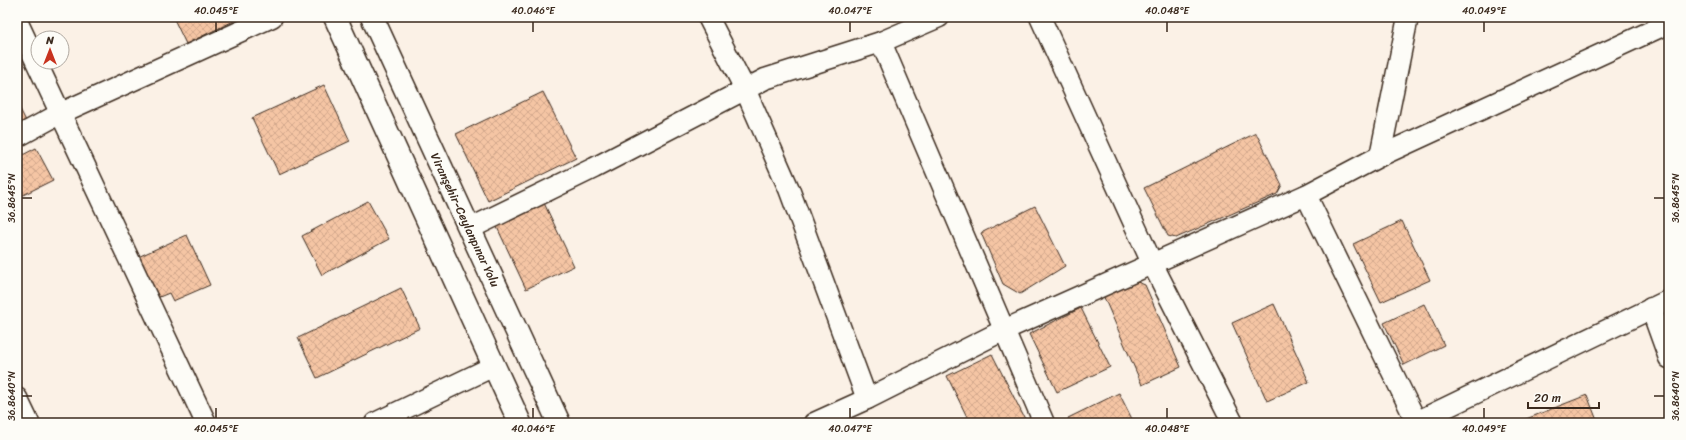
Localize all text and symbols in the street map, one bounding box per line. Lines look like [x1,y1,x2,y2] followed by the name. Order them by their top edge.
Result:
[194,2,239,20] text: 40.045°E
[511,2,556,20] text: 40.046°E
[828,2,873,20] text: 40.047°E
[1145,2,1190,20] text: 40.048°E
[1462,2,1508,20] text: 40.049°E
[30,30,70,70] north arrow
[45,31,54,50] text: N
[424,149,506,291] street label: Viranşehir-Ceylanpınar Yolu
[3,173,21,223] text: 36.8645°N
[1667,173,1685,223] text: 36.8645°N
[3,371,21,421] text: 36.8640°N
[1667,371,1685,421] text: 36.8640°N
[1528,384,1599,410] scale bar
[1534,387,1561,409] text: 20 m
[194,420,239,438] text: 40.045°E
[511,420,556,438] text: 40.046°E
[828,420,873,438] text: 40.047°E
[1145,420,1190,438] text: 40.048°E
[1462,420,1508,438] text: 40.049°E

